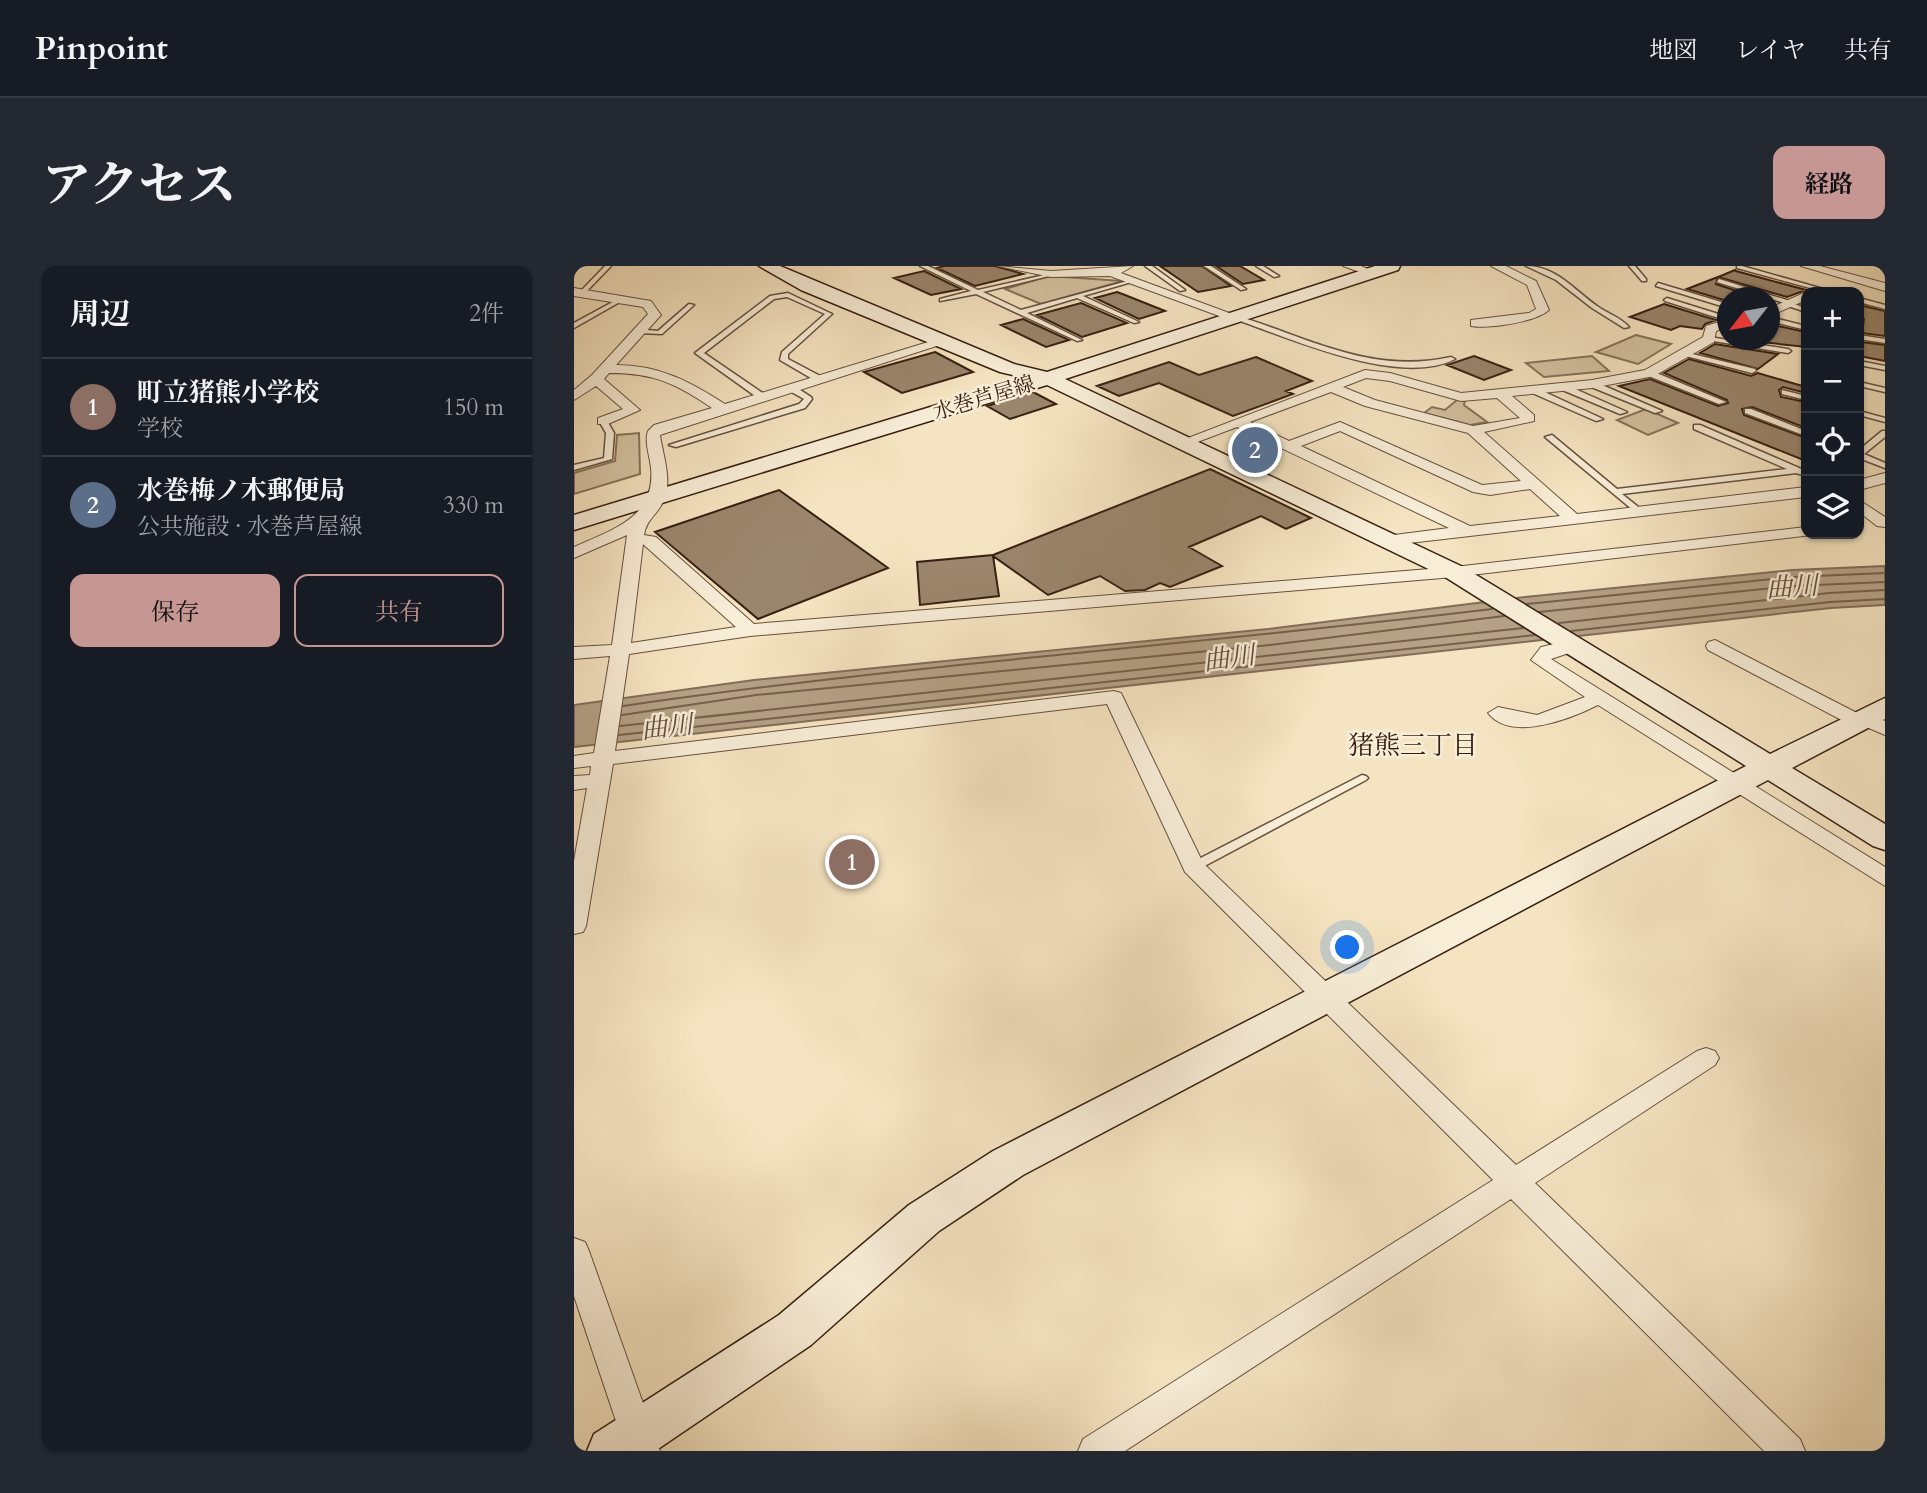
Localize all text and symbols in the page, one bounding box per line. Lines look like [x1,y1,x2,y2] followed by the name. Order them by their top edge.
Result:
[35,26,168,71] text: Pinpoint
[1649,34,1697,67] text: 地図
[1735,34,1806,67] text: レイヤ
[1844,34,1892,67] text: 共有
[1773,146,1885,219] button: 経路
[42,152,237,219] text: アクセス
[1717,287,1780,350] north arrow
[1801,287,1864,539] map controls
[1801,287,1864,350] button: +
[70,294,130,335] text: 周辺
[469,298,504,329] text: 2件
[1801,350,1864,413] button: −
[930,369,1038,427] street label: 水巻芦屋線
[137,375,319,410] text: 町立猪熊小学校
[87,392,99,423] text: 1
[443,392,504,423] text: 150 m
[137,413,183,444] text: 学校
[1801,413,1864,476] button: locate
[1232,424,1278,476] pin: 2
[137,473,345,508] text: 水巻梅ノ木郵便局
[1801,476,1864,539] button: layers
[87,490,99,521] text: 2
[443,490,504,521] text: 330 m
[137,511,362,542] text: 公共施設 · 水巻芦屋線
[1765,568,1822,606] water label: 曲川
[70,574,280,647] button: 保存
[294,574,504,647] button: 共有
[1201,637,1260,679] water label: 曲川
[639,706,698,748] water label: 曲川
[1348,728,1478,763] district label: 猪熊三丁目
[829,836,875,888] pin: 1
[1330,930,1364,964] your location

